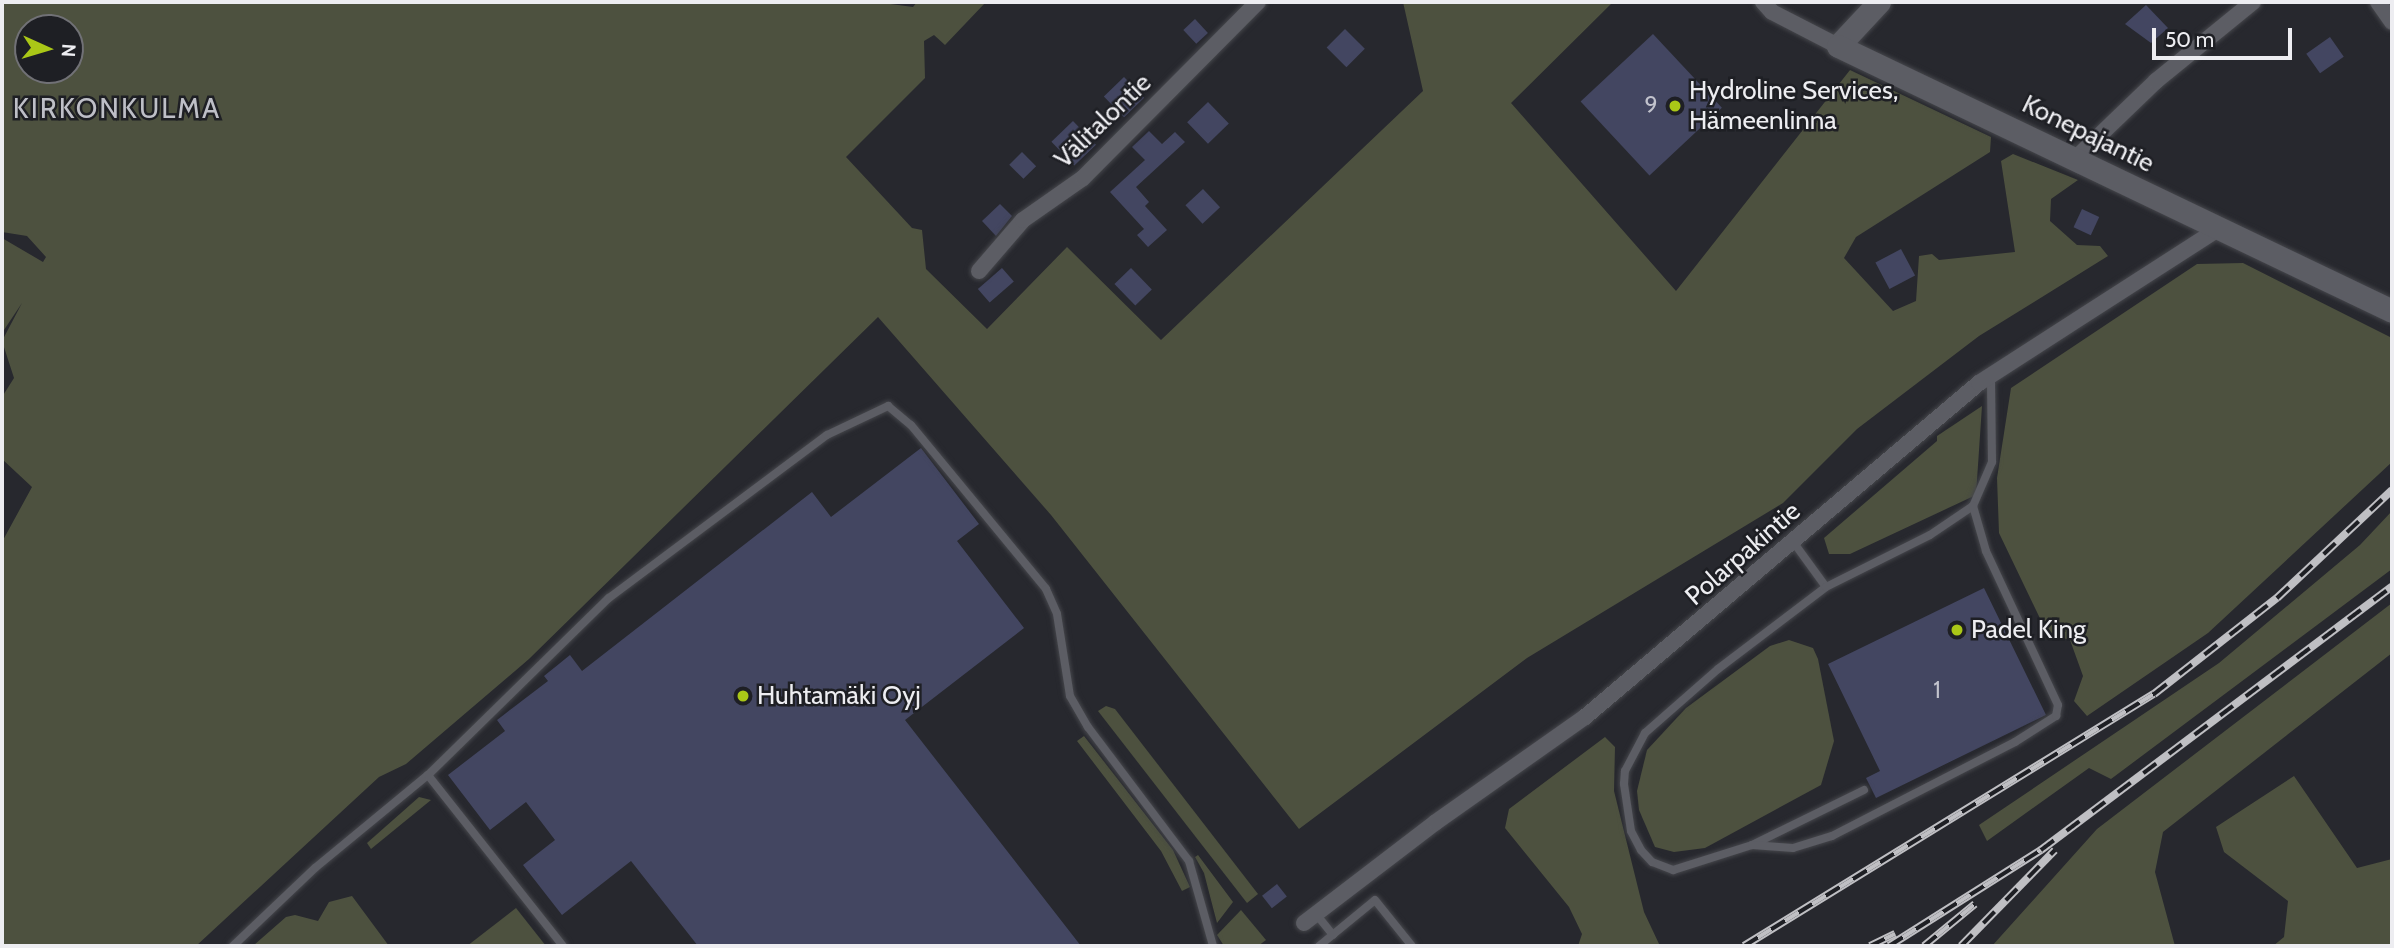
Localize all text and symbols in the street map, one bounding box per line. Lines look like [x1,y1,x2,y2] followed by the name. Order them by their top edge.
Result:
[14,14,84,84] north arrow
[2156,14,2296,58] scale bar
[2165,27,2214,52] text: 50 m
[57,43,80,58] text: N
[1048,67,1158,175] street label: Välitalontie
[1689,75,1898,136] place label: Hydroline Services, Hämeenlinna
[2017,89,2159,179] street label: Konepajantie
[14,91,220,125] district label: KIRKONKULMA
[1644,91,1658,119] house number: 9
[1667,98,1683,114] marker: Hydroline Services, Hämeenlinna
[1679,496,1807,612] street label: Polarpakintie
[1971,614,2086,646] place label: Padel King
[1949,622,1965,638] marker: Padel King
[1933,676,1941,704] house number: 1
[757,680,921,712] place label: Huhtamäki Oyj
[735,688,751,704] marker: Huhtamäki Oyj

